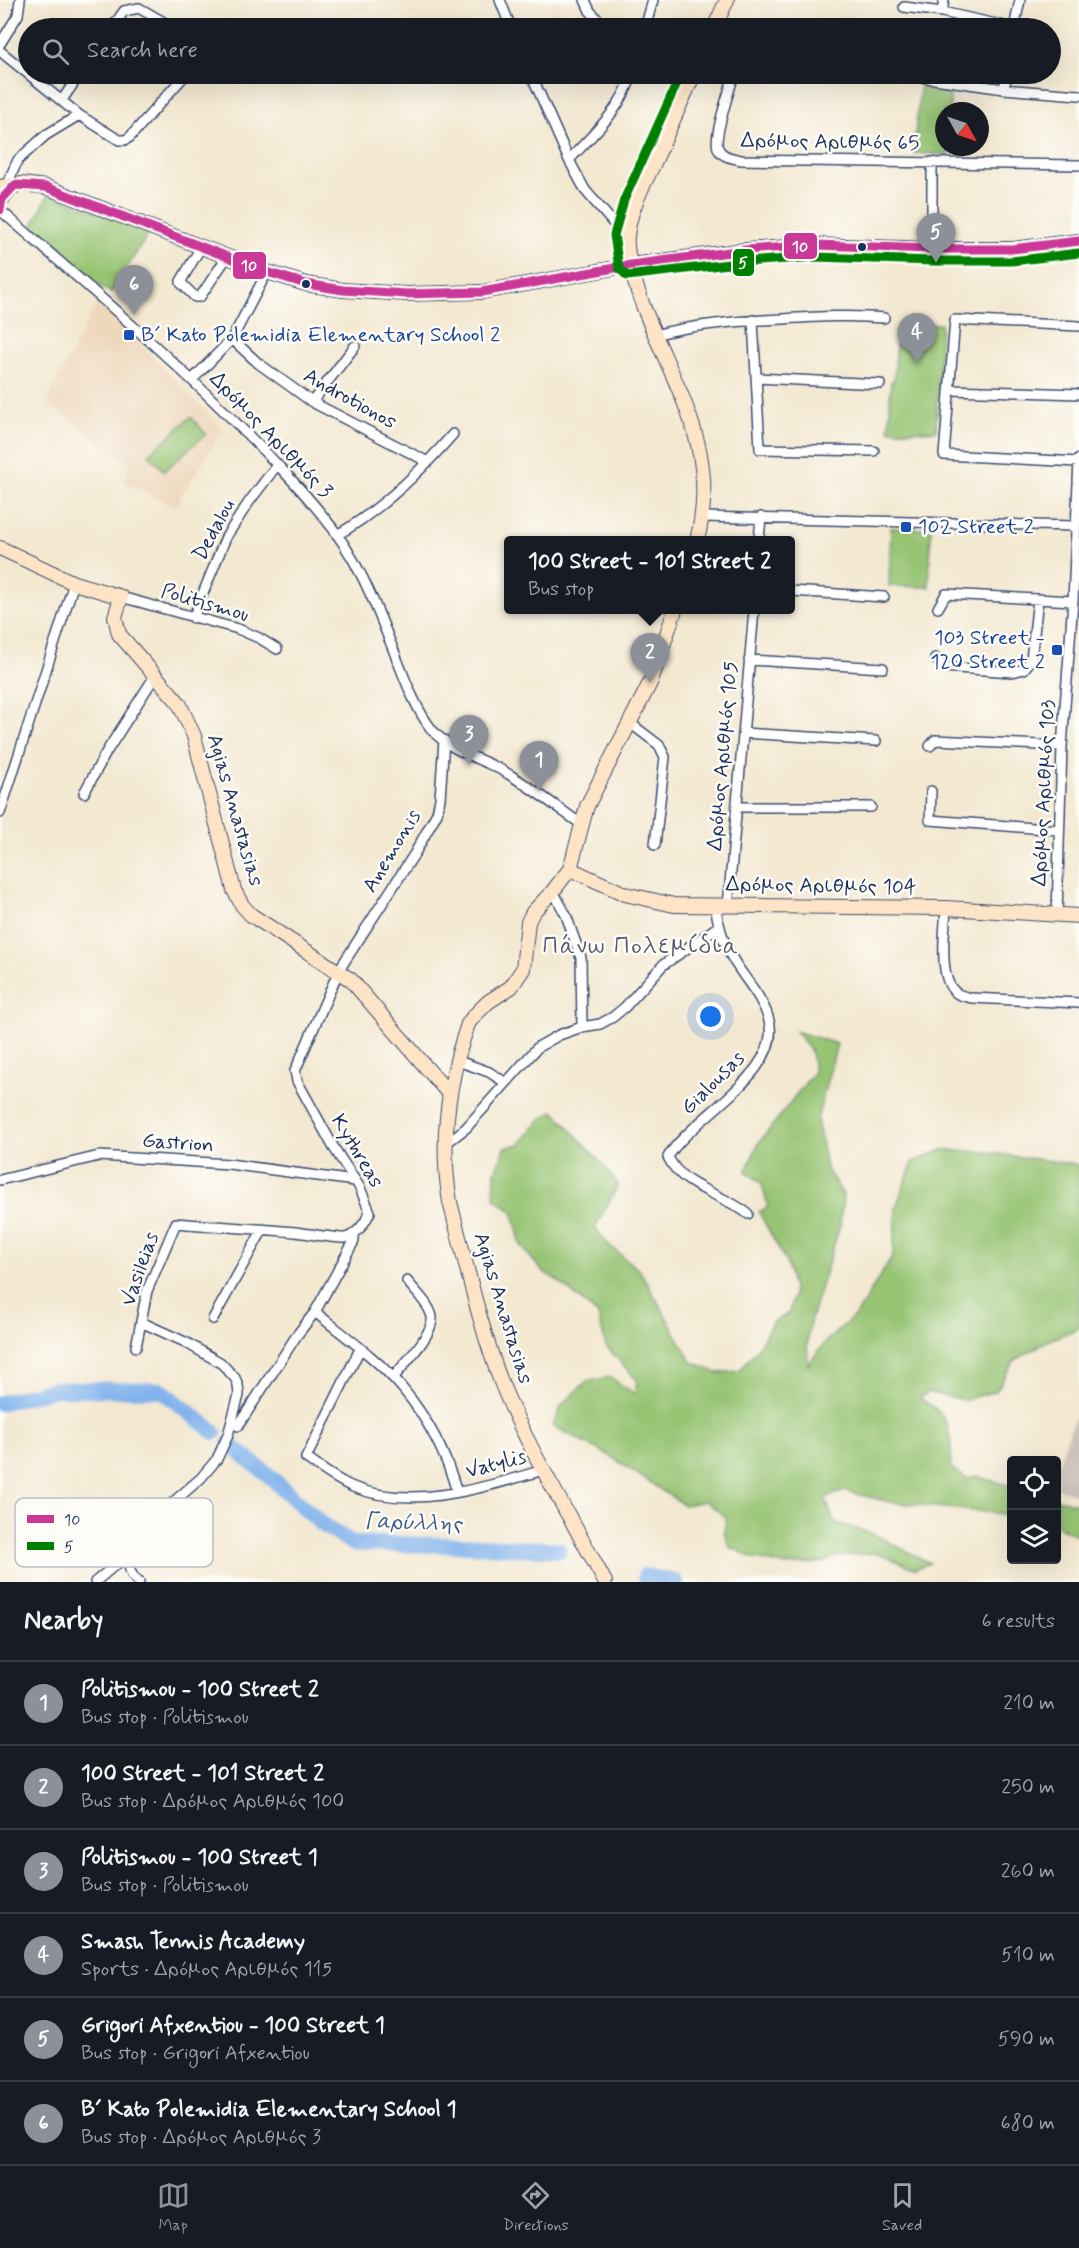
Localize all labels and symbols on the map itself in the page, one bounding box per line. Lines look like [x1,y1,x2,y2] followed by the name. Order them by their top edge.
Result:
[935,102,989,156] north arrow
[740,126,920,158] street label: Δρόμος Αριθμός 65
[916,214,956,263] pin: 5
[783,232,818,260] line badge: 10
[792,237,808,258] text: 10
[856,241,868,253] unlabelled marker
[732,248,755,277] line badge: 5
[232,251,267,280] line badge: 10
[738,253,748,274] text: 5
[241,256,257,277] text: 10
[114,266,154,315] pin: 6
[300,278,312,290] unlabelled marker
[898,314,936,363] pin: 4
[141,321,500,349] place label: B´ Kato Polemidia Elementary School 2
[122,328,136,342] marker: B´ Kato Polemidia Elementary School 2
[298,362,402,436] street label: Androtionos
[203,365,339,505] street label: Δρόμος Αριθμός 3
[186,494,242,566] street label: Dedalou
[918,513,1034,541] place label: 102 Street 2
[899,520,913,534] marker: 102 Street 2
[158,577,252,629] street label: Politismou
[930,624,1045,676] place label: 103 Street - 120 Street 2
[630,634,670,683] pin: 2
[1050,643,1064,657] marker: 103 Street - 120 Street 2
[701,660,745,852] street label: Δρόμος Αριθμός 105
[1025,699,1063,887] street label: Δρόμος Αριθμός 103
[450,716,488,765] pin: 3
[200,731,270,889] street label: Agias Anastasias
[520,742,558,791] pin: 1
[356,804,428,898] street label: Anemonis
[725,870,917,902] street label: Δρόμος Αριθμός 104
[542,931,740,962] district label: Πάνω Πολεμίδια
[696,1002,725,1031] your location
[675,1045,751,1121] street label: Gialousas
[324,1109,390,1193] street label: Kythreas
[141,1127,215,1159] street label: Gastrion
[114,1228,166,1310] street label: Vasileias
[467,1229,539,1387] street label: Agias Anastasias
[463,1443,529,1485] street label: Vatylis
[15,1498,213,1567] legend
[364,1507,464,1539] water label: Γαρύλλης
[64,1510,80,1531] text: 10
[64,1537,74,1558] text: 5

